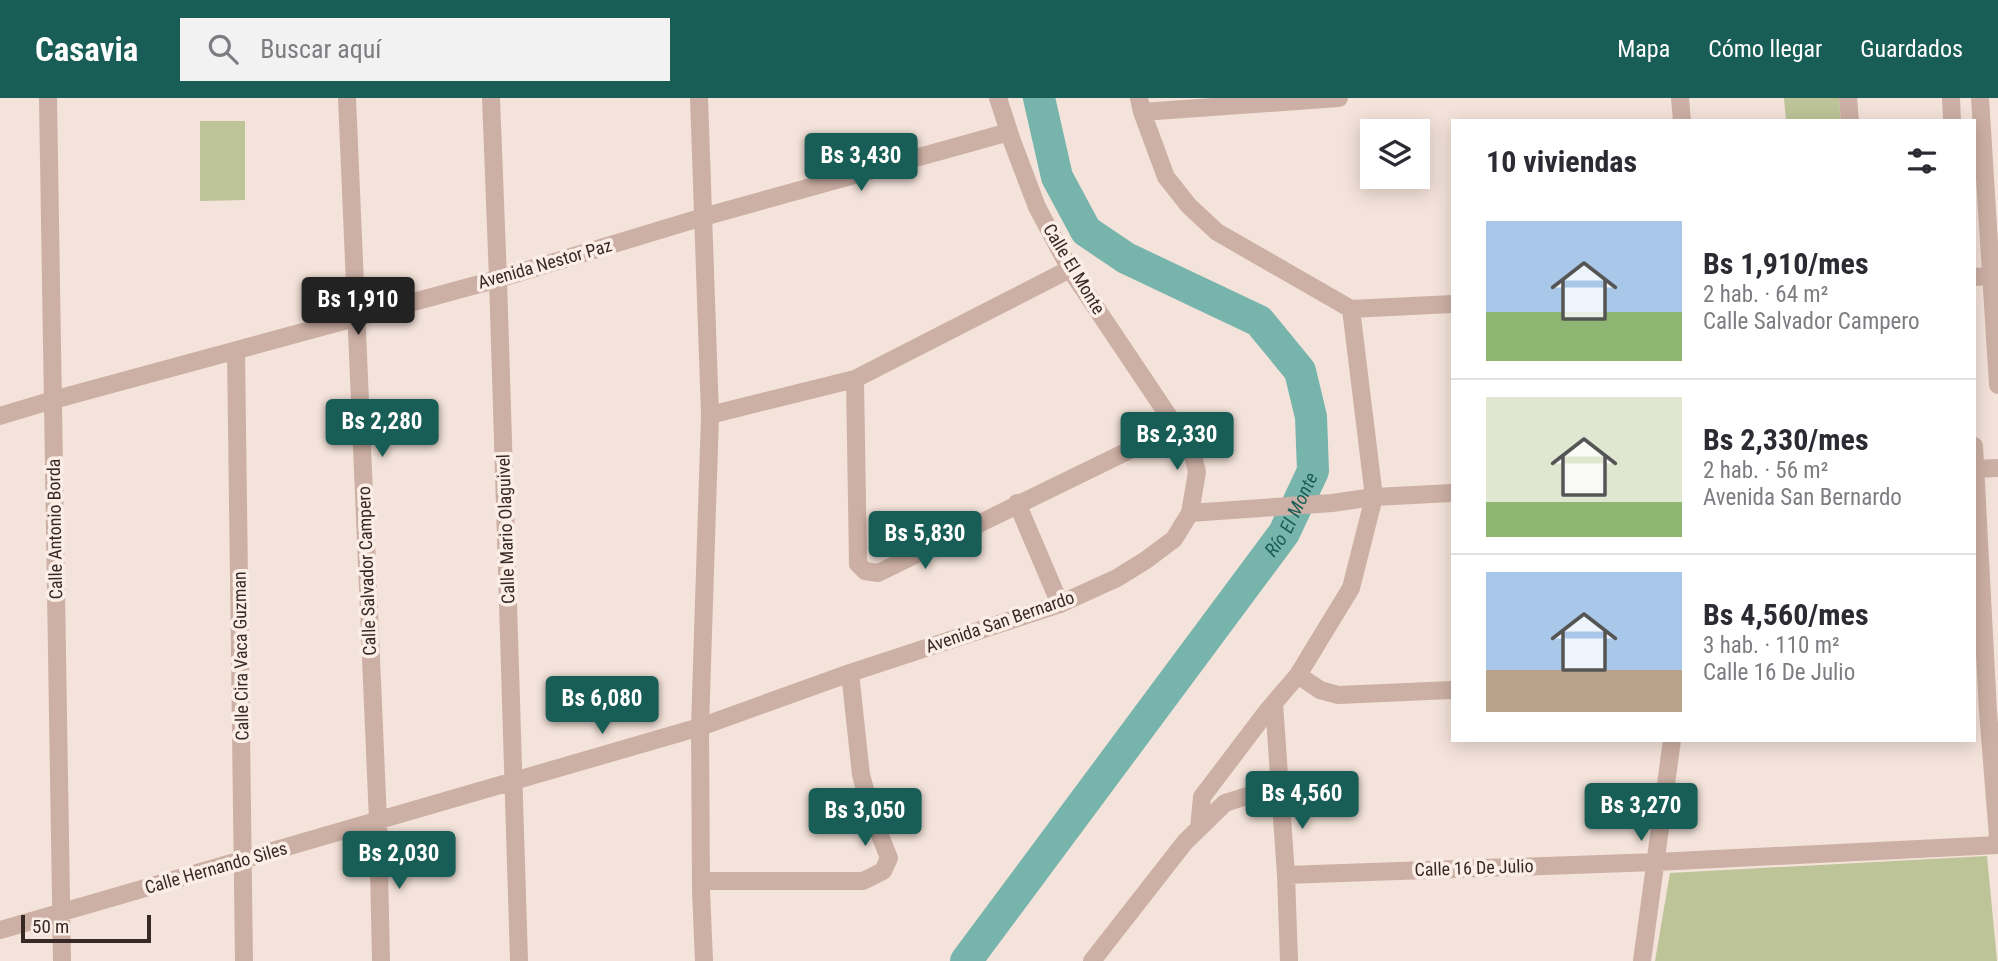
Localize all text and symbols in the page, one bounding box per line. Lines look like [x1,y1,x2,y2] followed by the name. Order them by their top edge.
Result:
[180,18,670,81] search box
[35,30,138,69] text: Casavia
[204,30,242,68] icon: search
[260,34,381,64] text: Buscar aquí
[1617,35,1670,63] text: Mapa
[1708,35,1822,63] text: Cómo llegar
[1860,35,1963,63] text: Guardados
[1360,119,1430,189] map controls
[1360,119,1430,189] button: layers
[789,134,933,193] pin: Bs 3,430
[821,142,901,169] text: Bs 3,430
[1903,142,1941,180] icon: filters
[1486,144,1637,179] text: 10 viviendas
[1039,220,1110,318] street label: Calle El Monte
[475,234,614,293] street label: Avenida Nestor Paz
[1703,246,1869,281] text: Bs 1,910/mes
[1542,249,1626,333] icon: home
[286,278,430,337] pin: Bs 1,910
[1703,281,1828,308] text: 2 hab. · 64 m²
[318,286,398,313] text: Bs 1,910
[1703,308,1920,335] text: Calle Salvador Campero
[310,400,454,459] pin: Bs 2,280
[342,408,422,435] text: Bs 2,280
[1105,412,1249,472] pin: Bs 2,330
[1137,421,1217,448] text: Bs 2,330
[1703,422,1869,457] text: Bs 2,330/mes
[1542,425,1626,509] icon: home
[492,454,519,604] street label: Calle Mario Olaguivel
[1703,457,1828,484] text: 2 hab. · 56 m²
[43,458,66,600] street label: Calle Antonio Borda
[1260,469,1323,561] water label: Río El Monte
[1703,484,1902,511] text: Avenida San Bernardo
[353,486,380,656] street label: Calle Salvador Campero
[853,512,997,571] pin: Bs 5,830
[885,520,965,547] text: Bs 5,830
[229,571,252,741] street label: Calle Cira Vaca Guzman
[923,586,1077,657] street label: Avenida San Bernardo
[1703,597,1869,632] text: Bs 4,560/mes
[1542,600,1626,684] icon: home
[1703,632,1840,659] text: 3 hab. · 110 m²
[1703,659,1855,686] text: Calle 16 De Julio
[530,676,674,736] pin: Bs 6,080
[562,685,642,712] text: Bs 6,080
[1230,772,1374,831] pin: Bs 4,560
[1262,780,1342,807] text: Bs 4,560
[1569,784,1713,843] pin: Bs 3,270
[793,788,937,848] pin: Bs 3,050
[1601,792,1681,819] text: Bs 3,270
[825,797,905,824] text: Bs 3,050
[327,832,471,891] pin: Bs 2,030
[142,837,289,898] street label: Calle Hernando Siles
[359,840,439,867] text: Bs 2,030
[1414,855,1534,880] street label: Calle 16 De Julio
[21,912,150,944] scale bar
[32,915,69,938] text: 50 m

